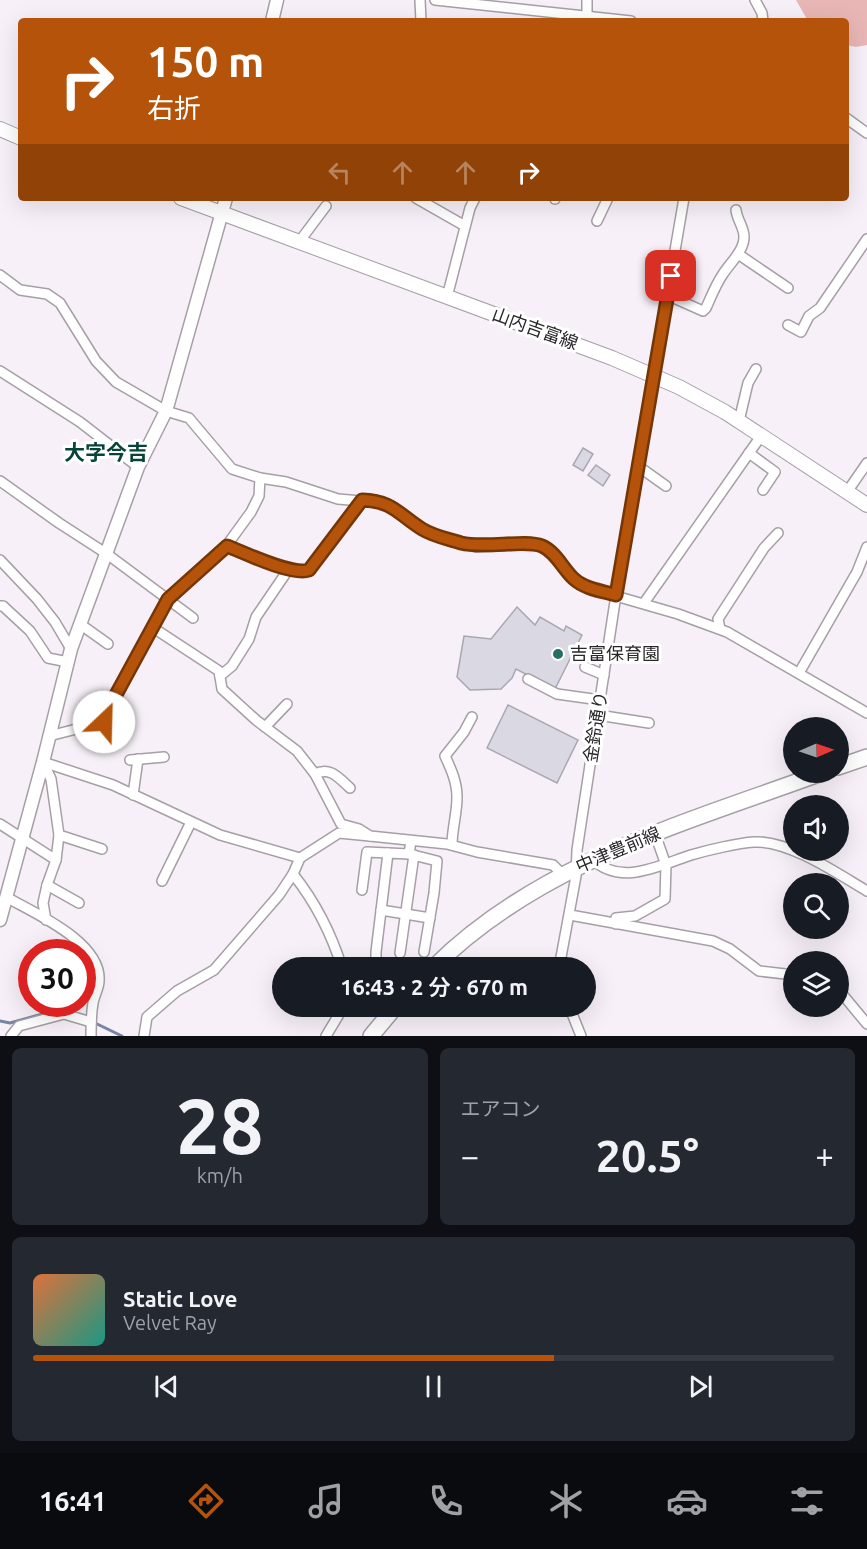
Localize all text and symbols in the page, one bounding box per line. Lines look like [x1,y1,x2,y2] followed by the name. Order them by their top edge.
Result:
[147,38,264,85] text: 150 m
[48,42,126,120] icon: right
[147,93,201,123] text: 右折
[323,156,356,189] icon: left
[386,156,419,189] icon: ahead
[449,156,482,189] icon: ahead
[512,156,545,189] icon: right
[645,250,696,301] pin
[654,259,687,292] icon: arrive
[490,303,581,353] street label: 山内吉富線
[64,440,148,464] district label: 大字今吉
[570,643,660,663] place label: 吉富保育園
[551,647,565,661] marker: 吉富保育園
[72,690,136,754] position arrow
[580,690,611,764] street label: 金鈴通り
[783,717,849,783] north arrow
[783,717,849,1017] map controls
[783,795,849,861] button: sound
[572,822,663,876] street label: 中津豊前線
[783,873,849,939] button: search
[18,939,96,1017] speed limit sign: 30
[783,951,849,1017] button: layers
[340,974,528,999] text: 16:43 · 2 分 · 670 m
[176,1081,264,1169] text: 28
[461,1097,541,1120] text: エアコン
[596,1130,699,1181] text: 20.5°
[461,1137,479,1174] text: −
[815,1137,834,1174] text: +
[197,1164,243,1187] text: km/h
[123,1286,238,1311] text: Static Love
[123,1311,217,1334] text: Velvet Ray
[150,1370,183,1403] icon: previous
[417,1370,450,1403] icon: pause
[684,1370,717,1403] icon: next
[185,1480,227,1522] icon: directions
[305,1480,347,1522] icon: music
[425,1480,467,1522] icon: phone
[545,1480,587,1522] icon: climate
[666,1480,708,1522] icon: car
[786,1480,828,1522] icon: filters
[39,1486,107,1516] text: 16:41

